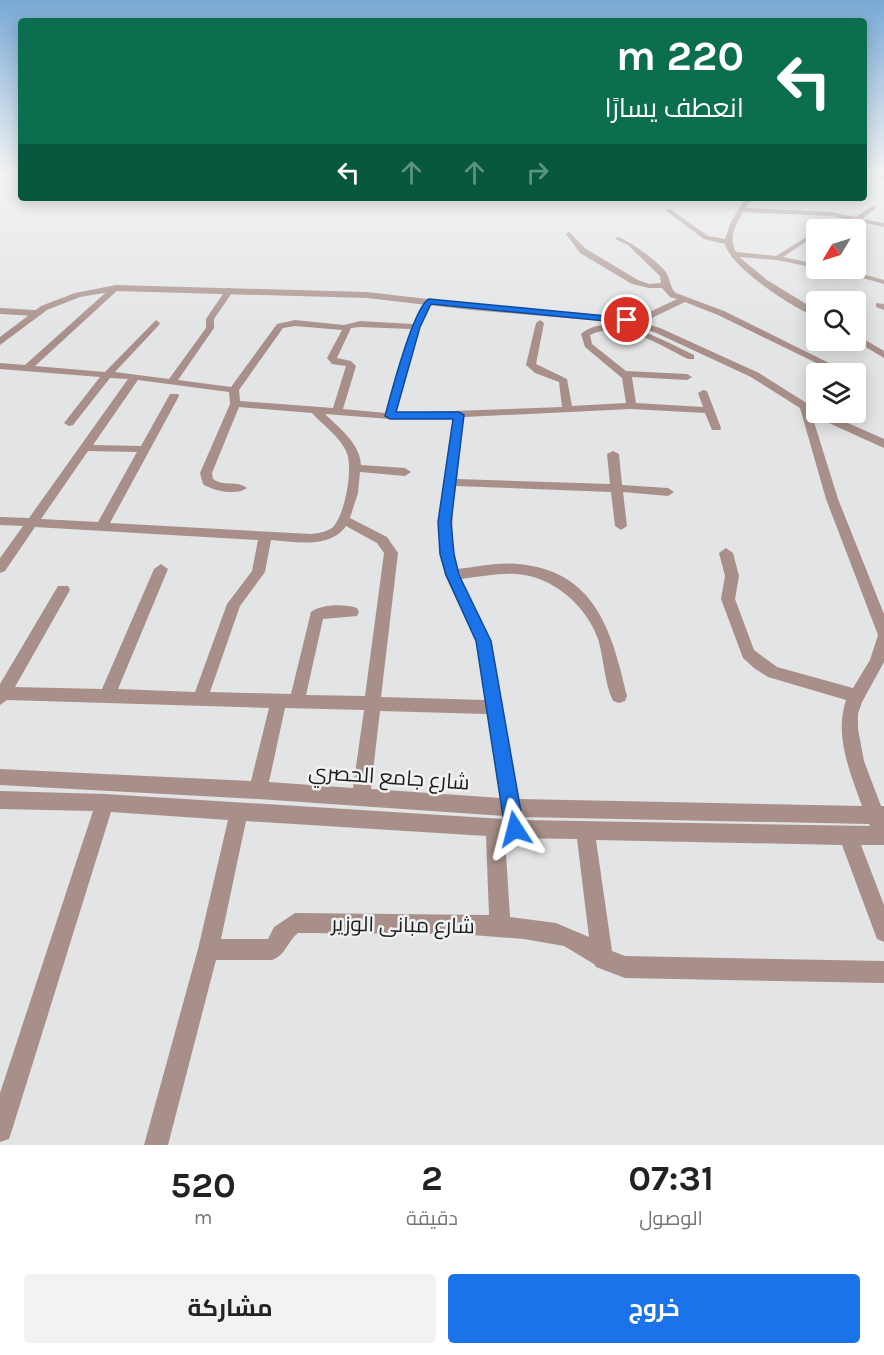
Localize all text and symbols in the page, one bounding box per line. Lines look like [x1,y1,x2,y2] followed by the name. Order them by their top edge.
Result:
[616,31,744,81] text: 220 m
[765,42,843,120] icon: left
[604,92,744,124] text: انعطف يسارًا
[332,156,365,189] icon: left
[395,156,428,189] icon: ahead
[458,156,491,189] icon: ahead
[521,156,554,189] icon: right
[806,219,866,279] north arrow
[806,219,866,423] map controls
[806,291,866,351] button: search
[601,294,652,345] pin
[610,303,643,336] icon: arrive
[806,363,866,423] button: layers
[307,759,470,799] street label: شارع جامع الحصري
[483,797,547,861] position arrow
[330,912,475,940] street label: شارع مبانى الوزير
[421,1157,443,1199] text: 2
[628,1157,714,1199] text: 07:31
[170,1164,236,1206] text: 520
[194,1206,212,1229] text: m
[406,1207,458,1230] text: دقيقة
[639,1207,703,1230] text: الوصول
[24,1274,436,1343] button: مشاركة
[448,1274,860,1343] button: خروج

